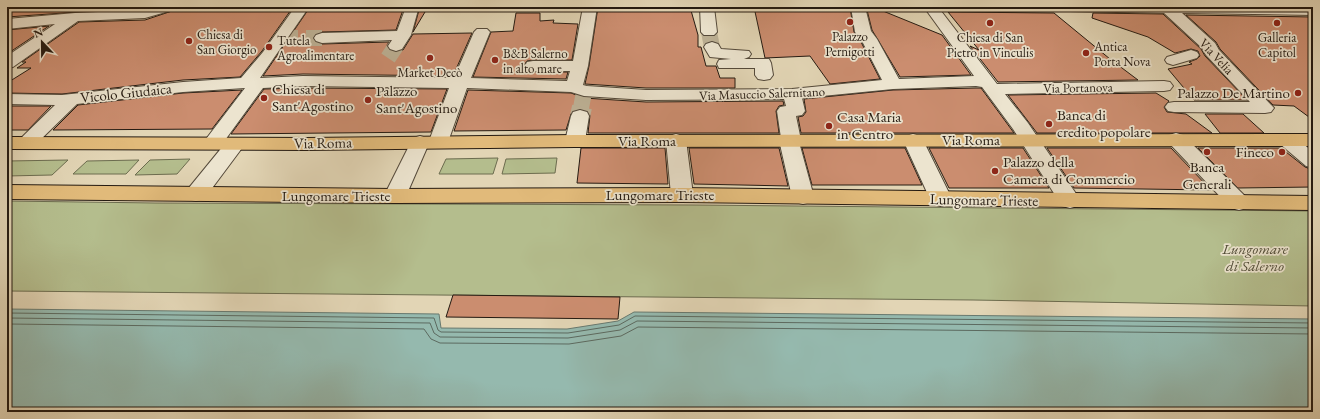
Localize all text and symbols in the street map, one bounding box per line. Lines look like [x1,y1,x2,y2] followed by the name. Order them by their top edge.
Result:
[845,17,855,27] marker: Palazzo Pernigotti
[985,18,995,28] marker: Chiesa di San Pietro in Vinculis
[1272,18,1282,28] marker: Galleria Capitol
[22,22,62,62] north arrow
[32,25,45,41] text: N
[197,26,256,58] place label: Chiesa di San Giorgio
[825,28,875,60] place label: Palazzo Pernigotti
[947,29,1033,61] place label: Chiesa di San Pietro in Vinculis
[1258,29,1297,61] place label: Galleria Capitol
[276,32,354,64] place label: Tutela Agroalimentare
[1196,35,1238,79] street label: Via Velia
[184,36,194,46] marker: Chiesa di San Giorgio
[1093,38,1151,70] place label: Antica Porta Nova
[264,42,274,52] marker: Tutela Agroalimentare
[503,45,568,77] place label: B&B Salerno in alto mare
[1081,48,1091,58] marker: Antica Porta Nova
[425,53,435,63] marker: Market Decò
[490,55,500,65] marker: B&B Salerno in alto mare
[397,64,463,81] place label: Market Decò
[79,78,173,107] street label: Vicolo Giudaica
[1043,78,1114,97] street label: Via Portanova
[272,79,354,115] place label: Chiesa di Sant'Agostino
[376,81,458,117] place label: Palazzo Sant'Agostino
[699,83,825,104] street label: Via Masuccio Salernitano
[1177,83,1290,102] place label: Palazzo De Martino
[1293,88,1303,98] marker: Palazzo De Martino
[259,93,269,103] marker: Chiesa di Sant'Agostino
[363,95,373,105] marker: Palazzo Sant'Agostino
[1057,105,1151,141] place label: Banca di credito popolare
[837,107,901,143] place label: Casa Maria in Centro
[1044,119,1054,129] marker: Banca di credito popolare
[824,121,834,131] marker: Casa Maria in Centro
[942,130,1000,149] street label: Via Roma
[618,131,676,150] street label: Via Roma
[294,132,352,153] street label: Via Roma
[1236,142,1274,161] place label: Fineco
[1202,147,1212,157] marker: Banca Generali
[1277,147,1287,157] marker: Fineco
[1003,152,1135,188] place label: Palazzo della Camera di Commercio
[1183,157,1232,193] place label: Banca Generali
[990,166,1000,176] marker: Palazzo della Camera di Commercio
[606,185,714,204] street label: Lungomare Trieste
[282,186,390,205] street label: Lungomare Trieste
[930,189,1039,210] street label: Lungomare Trieste
[1221,239,1289,275] park label: Lungomare di Salerno

